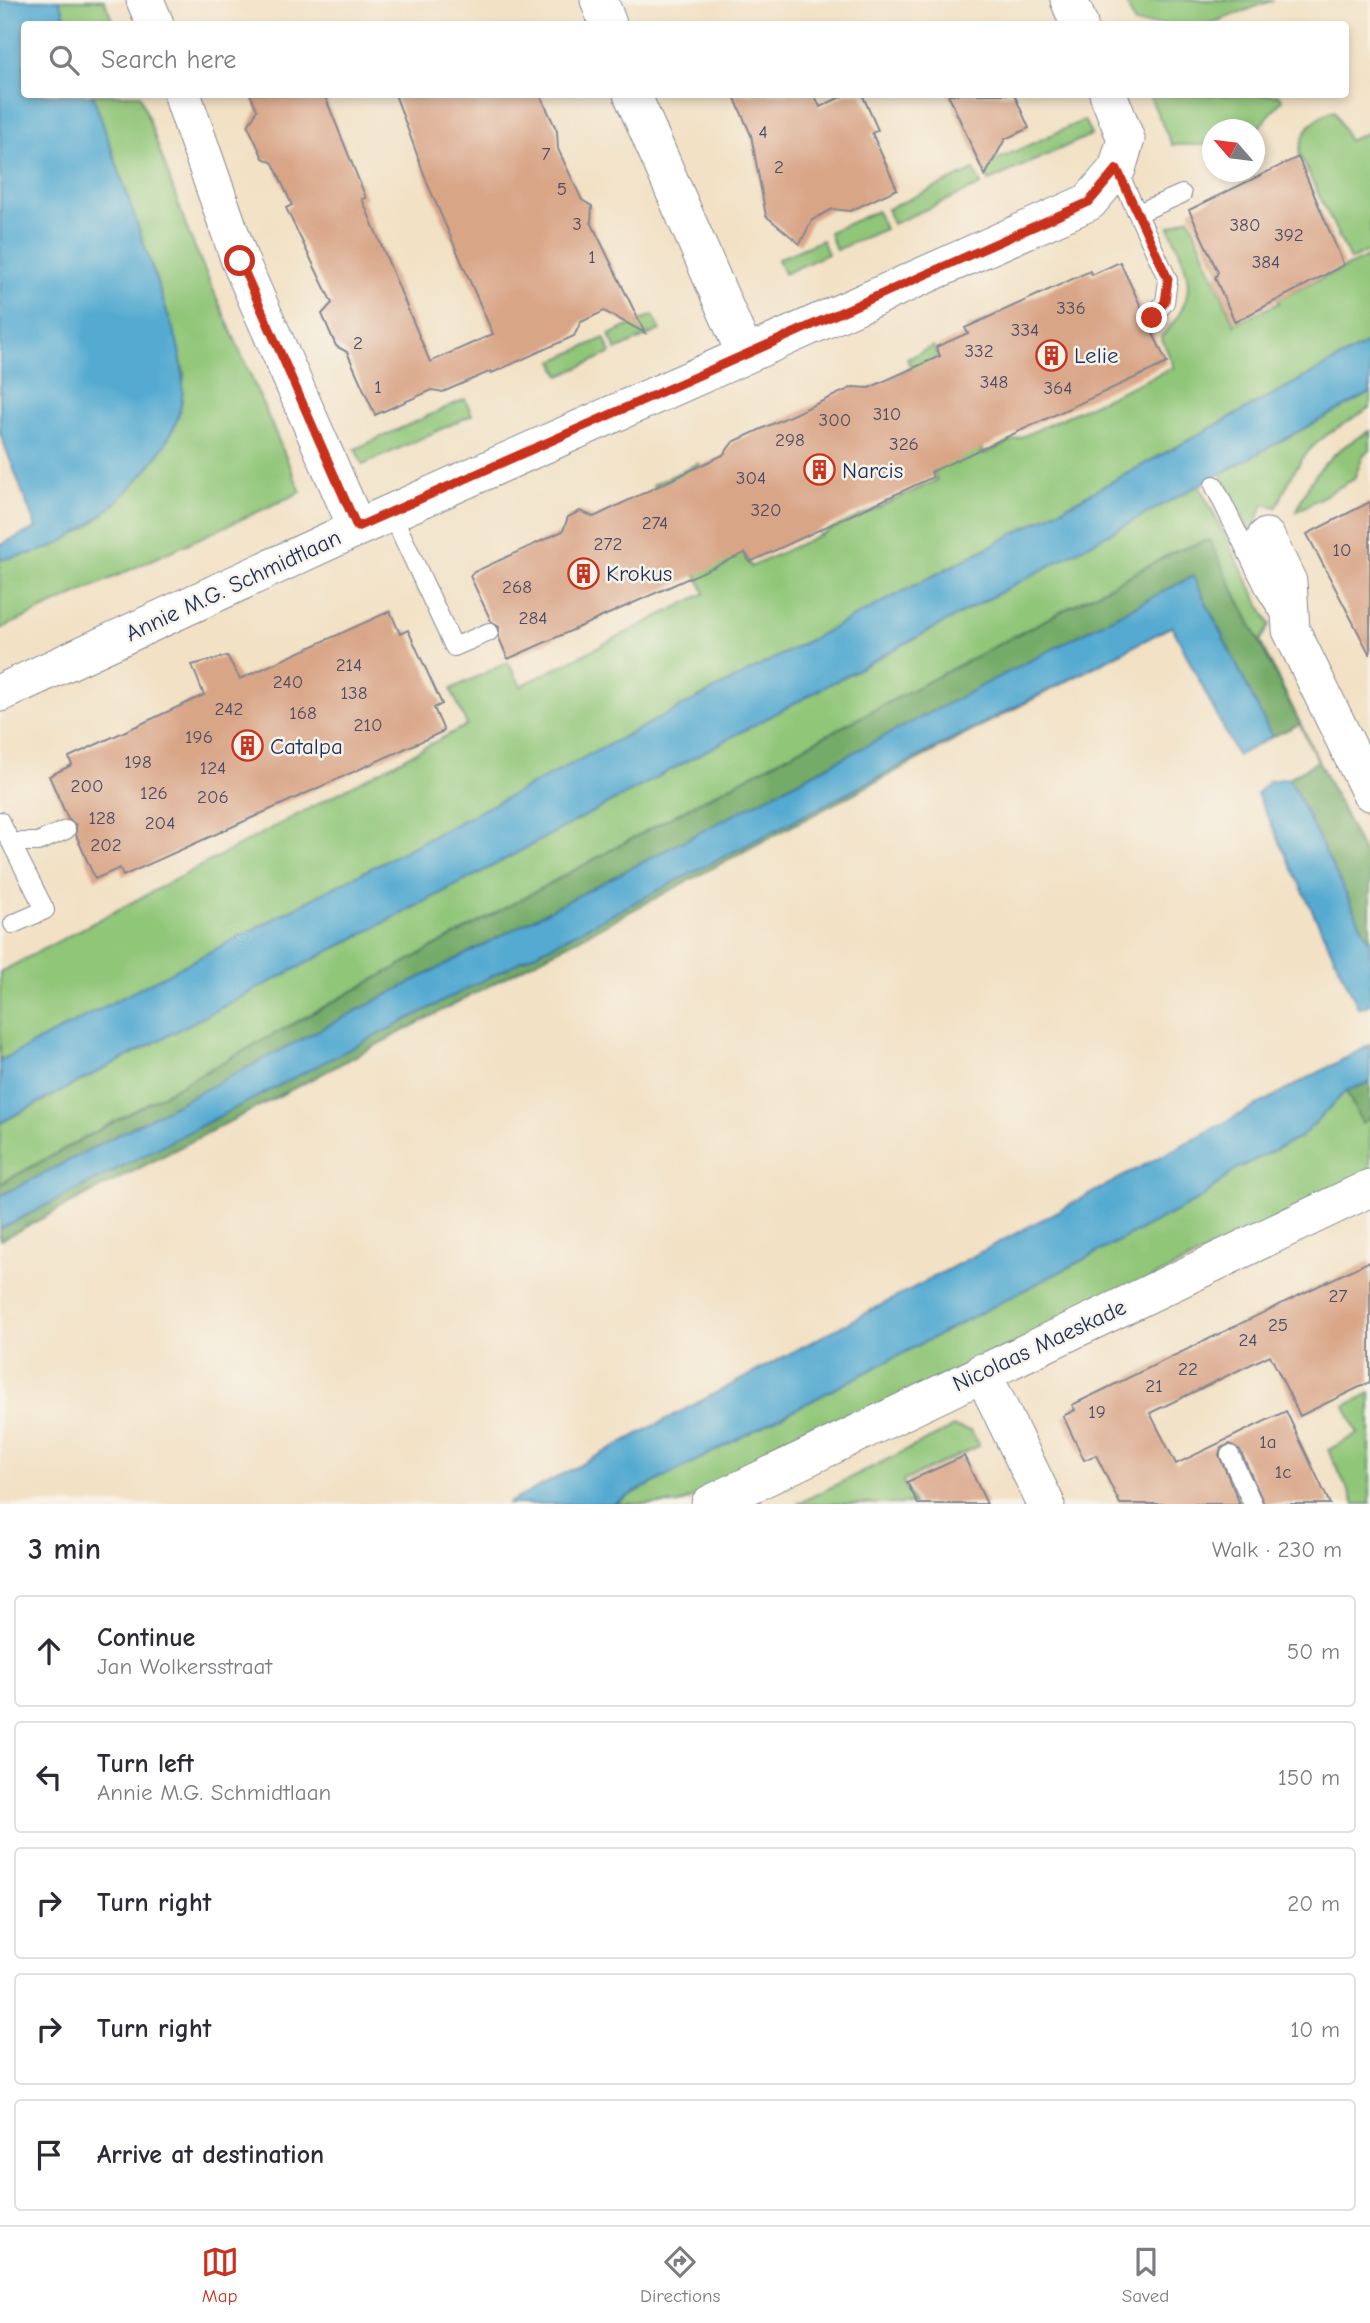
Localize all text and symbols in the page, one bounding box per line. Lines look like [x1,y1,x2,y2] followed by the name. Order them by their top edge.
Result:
[21,21,1349,98] search box
[45,41,83,79] icon: search
[101,45,236,75] text: Search here
[1202,119,1265,182] north arrow
[758,121,768,143] house number: 4
[542,143,551,165] house number: 7
[774,156,784,178] house number: 2
[557,178,567,200] house number: 5
[572,213,582,235] house number: 3
[1230,214,1260,236] house number: 380
[1274,224,1304,246] house number: 392
[224,245,255,276] route start
[588,246,596,268] house number: 1
[1252,251,1280,273] house number: 384
[1056,297,1086,319] house number: 336
[1136,302,1167,333] route end
[1011,319,1039,341] house number: 334
[353,332,363,354] house number: 2
[1034,338,1068,372] building icon: Lelie
[964,340,994,362] house number: 332
[1074,342,1118,369] place label: Lelie
[980,371,1008,393] house number: 348
[374,376,382,398] house number: 1
[1043,377,1073,399] house number: 364
[873,403,901,425] house number: 310
[819,409,851,431] house number: 300
[775,429,805,451] house number: 298
[889,433,919,455] house number: 326
[802,453,836,487] building icon: Narcis
[842,457,903,484] place label: Narcis
[736,467,766,489] house number: 304
[750,499,782,521] house number: 320
[642,512,668,534] house number: 274
[121,524,345,647] street label: Annie M.G. Schmidtlaan
[594,533,622,555] house number: 272
[1332,539,1352,561] house number: 10
[566,556,600,590] building icon: Krokus
[606,560,672,587] place label: Krokus
[502,576,532,598] house number: 268
[519,607,547,629] house number: 284
[336,654,362,676] house number: 214
[273,671,303,693] house number: 240
[341,682,367,704] house number: 138
[215,698,243,720] house number: 242
[289,702,317,724] house number: 168
[353,714,383,736] house number: 210
[185,726,213,748] house number: 196
[230,729,264,763] building icon: Catalpa
[270,733,343,760] place label: Catalpa
[124,751,152,773] house number: 198
[200,757,226,779] house number: 124
[70,775,104,797] house number: 200
[140,782,168,804] house number: 126
[197,786,229,808] house number: 206
[88,807,116,829] house number: 128
[145,812,175,834] house number: 204
[90,834,122,856] house number: 202
[1329,1285,1347,1307] house number: 27
[948,1293,1130,1397] street label: Nicolaas Maeskade
[1268,1314,1288,1336] house number: 25
[1238,1329,1258,1351] house number: 24
[1178,1358,1198,1380] house number: 22
[1145,1375,1163,1397] house number: 21
[1088,1401,1106,1423] house number: 19
[1259,1431,1277,1453] house number: 1a
[1275,1461,1291,1483] house number: 1c
[28,1532,101,1567] text: 3 min
[1212,1536,1342,1563] text: Walk · 230 m
[97,1623,195,1653] text: Continue
[30,1632,68,1670] icon: ahead
[1287,1638,1340,1665] text: 50 m
[97,1653,272,1680] text: Jan Wolkersstraat
[97,1749,194,1779] text: Turn left
[30,1758,68,1796] icon: left
[1278,1764,1340,1791] text: 150 m
[97,1779,331,1806] text: Annie M.G. Schmidtlaan
[30,1884,68,1922] icon: right
[97,1888,211,1918] text: Turn right
[1287,1890,1340,1917] text: 20 m
[30,2010,68,2048] icon: right
[97,2014,211,2044] text: Turn right
[1290,2016,1340,2043] text: 10 m
[30,2136,68,2174] icon: arrive
[97,2140,324,2170] text: Arrive at destination
[201,2243,239,2307] tab: Map
[640,2243,720,2307] tab: Directions
[1122,2243,1169,2307] tab: Saved

